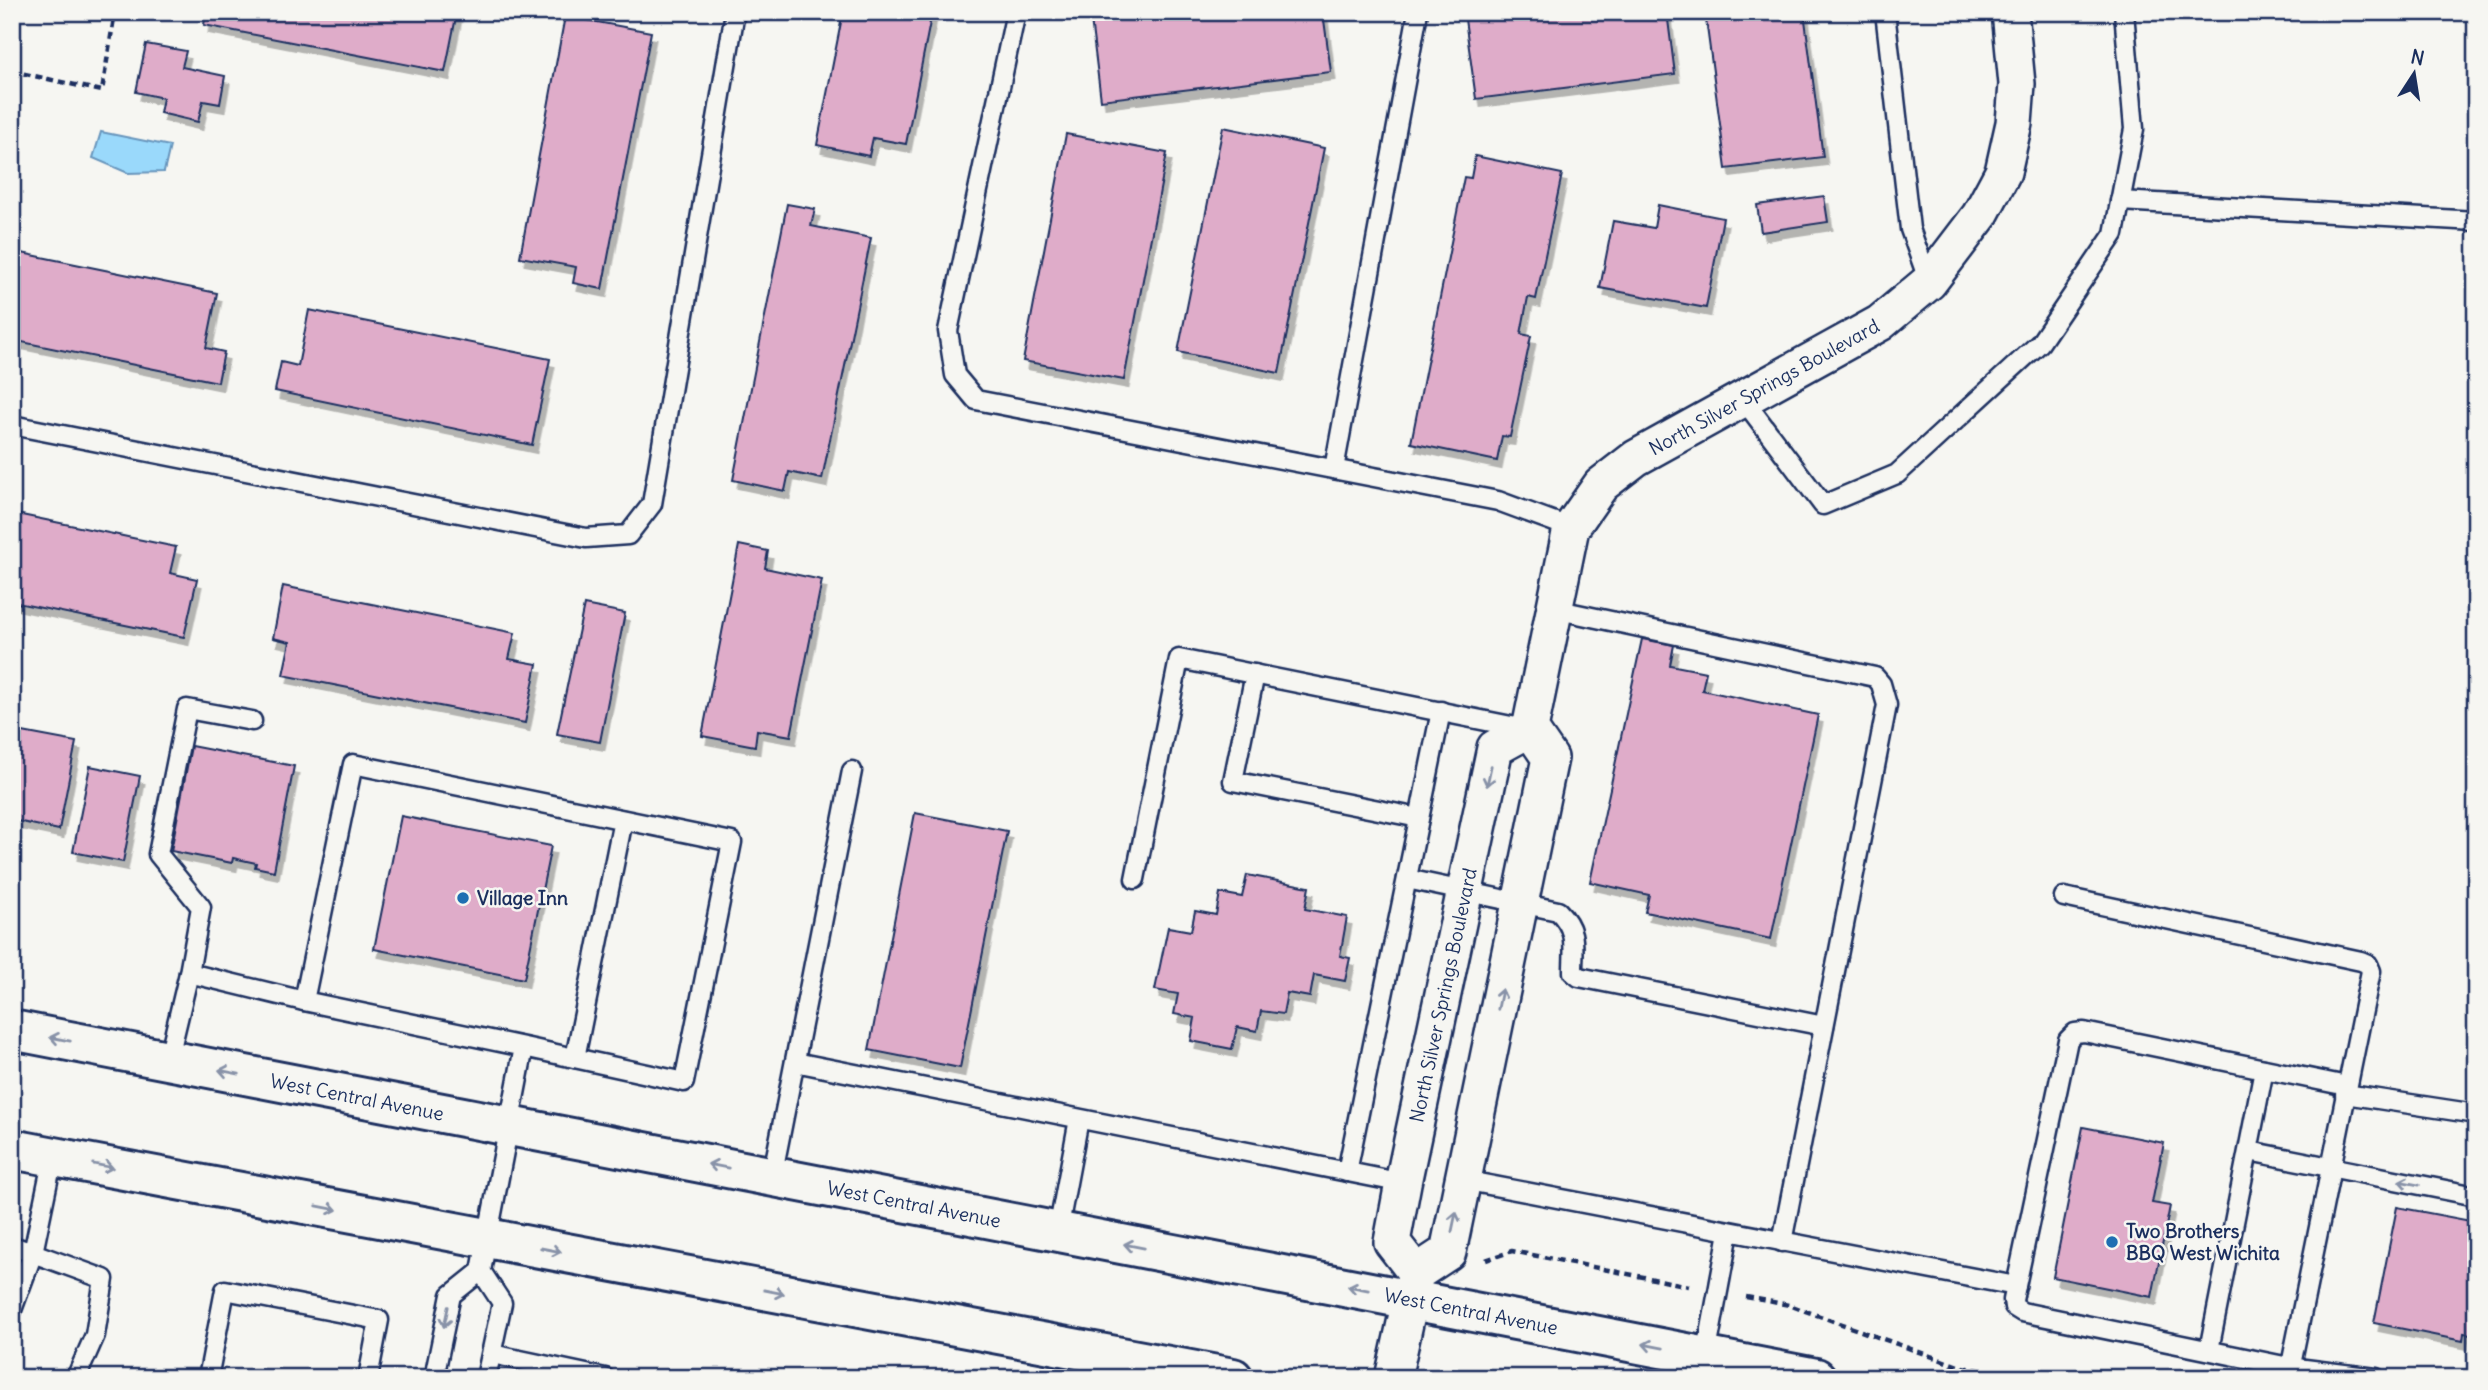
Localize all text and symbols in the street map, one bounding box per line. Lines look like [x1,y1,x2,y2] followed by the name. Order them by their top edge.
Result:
[2380,38,2450,108] north arrow
[2409,44,2426,70] text: N
[1645,314,1883,460] street label: North Silver Springs Boulevard
[1482,764,1496,787] one-way arrow
[1404,866,1482,1124] street label: North Silver Springs Boulevard
[477,886,568,910] place label: Village Inn
[455,890,471,906] marker: Village Inn
[1493,988,1507,1011] one-way arrow
[49,1032,72,1046] one-way arrow
[218,1065,241,1079] one-way arrow
[268,1068,446,1126] street label: West Central Avenue
[707,1159,730,1173] one-way arrow
[91,1160,114,1173] one-way arrow
[825,1175,1003,1233] street label: West Central Avenue
[2398,1176,2421,1190] one-way arrow
[315,1202,338,1215] one-way arrow
[1448,1211,1462,1234] one-way arrow
[2126,1219,2280,1265] place label: Two Brothers BBQ West Wichita
[2104,1234,2120,1250] marker: Two Brothers BBQ West Wichita
[1123,1239,1146,1252] one-way arrow
[539,1244,562,1257] one-way arrow
[1347,1281,1370,1295] one-way arrow
[1382,1282,1560,1340] street label: West Central Avenue
[762,1286,785,1299] one-way arrow
[439,1305,453,1328] one-way arrow
[1642,1339,1665,1353] one-way arrow

